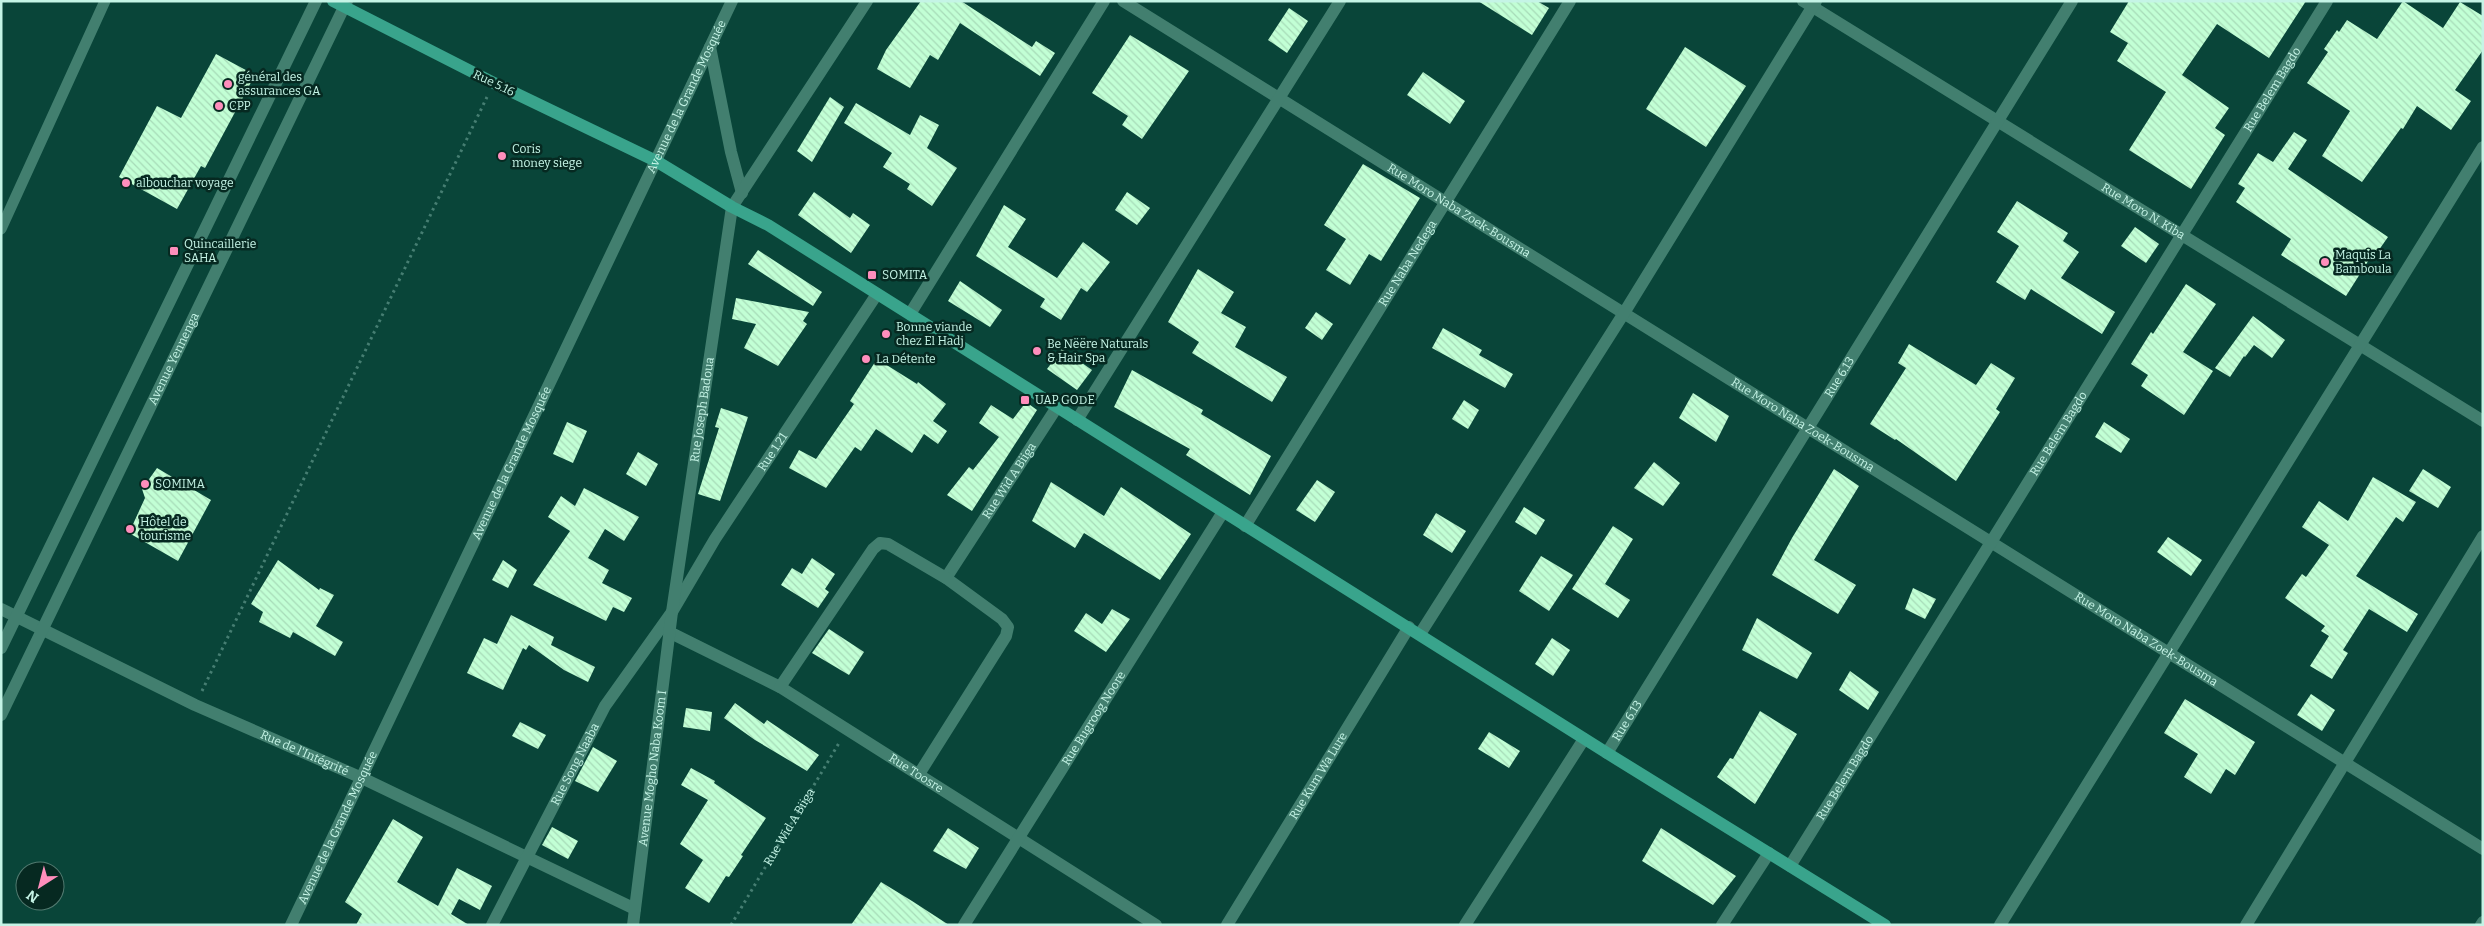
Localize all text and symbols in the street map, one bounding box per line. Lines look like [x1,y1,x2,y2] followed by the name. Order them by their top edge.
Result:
[644,18,729,175] street label: Avenue de la Grande Mosquée
[2241,45,2304,134] street label: Rue Belem Bagdo
[471,67,517,99] street label: Rue 5.16
[238,70,321,98] place label: général des assurances GA
[222,78,234,90] marker: général des assurances GA
[229,99,251,113] place label: CPP
[213,100,225,112] marker: CPP
[512,142,582,170] place label: Coris money siege
[496,150,508,162] marker: Coris money siege
[1385,161,1534,261] street label: Rue Moro Naba Zoek-Bousma
[136,176,234,190] place label: albouchar voyage
[120,177,132,189] marker: albouchar voyage
[2099,180,2188,243] street label: Rue Moro N. Kiba
[1376,217,1440,309] street label: Rue Naba Nedega
[184,237,256,265] place label: Quincaillerie SAHA
[168,245,180,257] marker: Quincaillerie SAHA
[2335,248,2392,276] place label: Maquis La Bamboula
[2319,256,2331,268] marker: Maquis La Bamboula
[882,268,928,282] place label: SOMITA
[866,269,878,281] marker: SOMITA
[145,310,202,407] street label: Avenue Yennenga
[896,320,972,348] place label: Bonne viande chez El Hadj
[880,328,892,340] marker: Bonne viande chez El Hadj
[1047,337,1149,365] place label: Be Nëëre Naturals & Hair Spa
[1031,345,1043,357] marker: Be Nëëre Naturals & Hair Spa
[876,352,936,366] place label: La Détente
[860,353,872,365] marker: La Détente
[1822,354,1857,400] street label: Rue 6.13
[687,356,717,463] street label: Rue Joseph Badoua
[1729,375,1877,475] street label: Rue Moro Naba Zoek-Bousma
[469,384,554,542] street label: Avenue de la Grande Mosquée
[2027,389,2090,478] street label: Rue Belem Bagdo
[1035,393,1095,407] place label: UAP GODE
[1019,394,1031,406] marker: UAP GODE
[755,430,790,474] street label: Rue 1.21
[979,440,1039,521] street label: Rue Wid A Biiga
[155,477,205,491] place label: SOMIMA
[139,478,151,490] marker: SOMIMA
[140,515,191,543] place label: Hôtel de tourisme
[124,523,136,535] marker: Hôtel de tourisme
[2072,589,2221,689] street label: Rue Moro Naba Zoek-Bousma
[1059,669,1128,768] street label: Rue Bugroog Noore
[636,689,669,847] street label: Avenue Mogho Naba Koom I
[1609,698,1645,744] street label: Rue 6.13
[548,720,602,808] street label: Rue Song Naaba
[258,727,351,778] street label: Rue de l'Intégrité
[1286,730,1350,822] street label: Rue Kum Wa Lure
[1813,733,1876,822] street label: Rue Belem Bagdo
[295,749,380,906] street label: Avenue de la Grande Mosquée
[886,751,946,796] street label: Rue Toosre
[761,785,818,868] street label: Rue Wid A Biiga
[15,861,65,911] north arrow
[23,886,42,906] text: N

